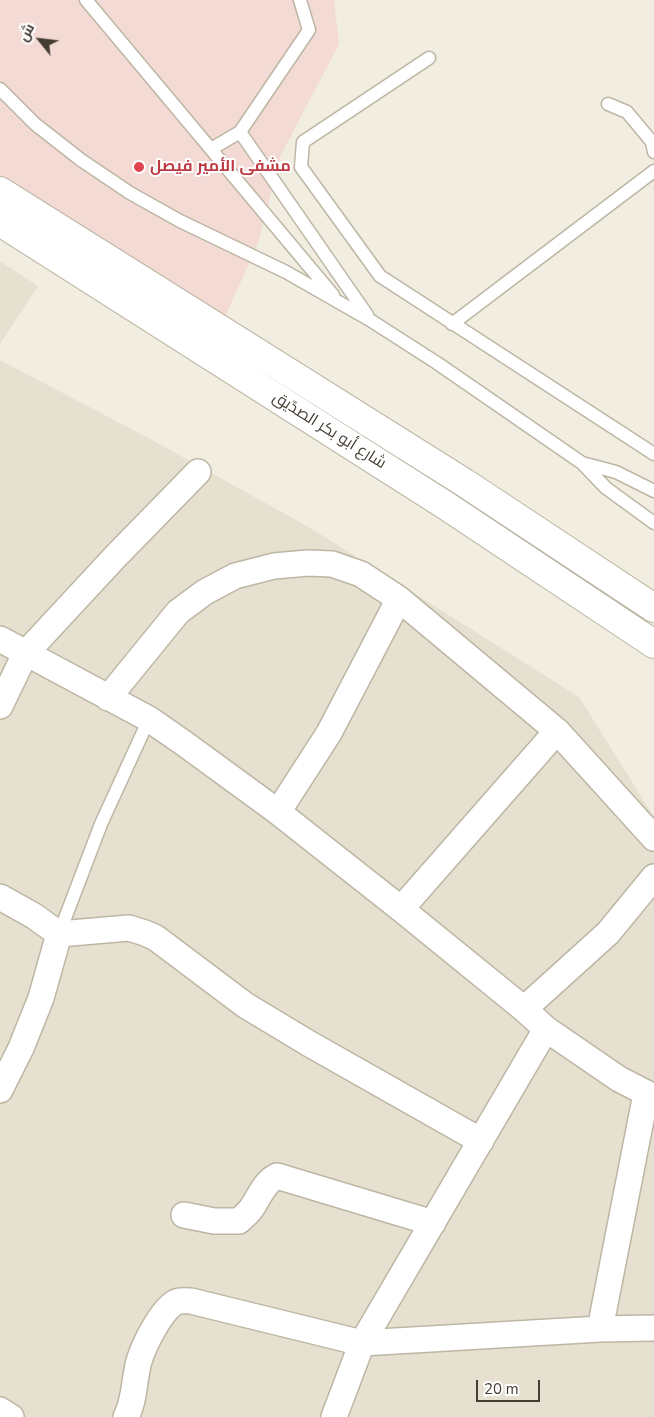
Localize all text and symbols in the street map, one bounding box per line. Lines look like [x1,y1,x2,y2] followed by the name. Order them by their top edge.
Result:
[15,15,65,65] north arrow
[14,20,39,45] text: ش
[150,157,291,177] place label: مشفى الأمير فيصل
[132,160,146,174] marker: مشفى الأمير فيصل
[269,388,389,474] street label: شارع أبو بكر الصدّيق
[479,1370,543,1402] scale bar
[484,1379,519,1399] text: 20 m

